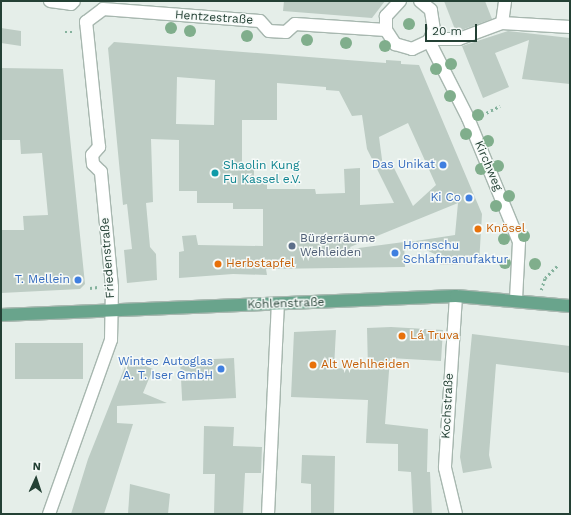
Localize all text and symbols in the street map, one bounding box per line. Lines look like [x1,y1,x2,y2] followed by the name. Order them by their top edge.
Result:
[174,8,254,28] street label: Hentzestraße
[427,16,479,42] scale bar
[432,24,462,38] text: 20 m
[471,139,505,193] street label: Kirchweg
[372,158,435,172] place label: Das Unikat
[223,159,301,187] place label: Shaolin Kung Fu Kassel e.V.
[438,160,448,170] marker: Das Unikat
[210,168,220,178] marker: Shaolin Kung Fu Kassel e.V.
[430,191,461,205] place label: Ki Co
[464,193,474,203] marker: Ki Co
[98,217,118,299] street label: Friedenstraße
[486,222,525,236] place label: Knösel
[473,224,483,234] marker: Knösel
[300,232,375,260] place label: Bürgerräume Wehleiden
[403,239,508,267] place label: Hornschu Schlafmanufaktur
[287,241,297,251] marker: Bürgerräume Wehleiden
[390,248,400,258] marker: Hornschu Schlafmanufaktur
[226,257,295,271] place label: Herbstapfel
[213,259,223,269] marker: Herbstapfel
[15,273,70,287] place label: T. Mellein
[73,275,83,285] marker: T. Mellein
[247,295,325,313] street label: Kohlenstraße
[410,329,460,343] place label: Lá Truva
[397,331,407,341] marker: Lá Truva
[118,355,213,383] place label: Wintec Autoglas A. T. Iser GmbH
[321,358,410,372] place label: Alt Wehlheiden
[308,360,318,370] marker: Alt Wehlheiden
[216,364,226,374] marker: Wintec Autoglas A. T. Iser GmbH
[439,373,457,439] street label: Kochstraße
[16,459,56,499] north arrow
[32,460,41,473] text: N

